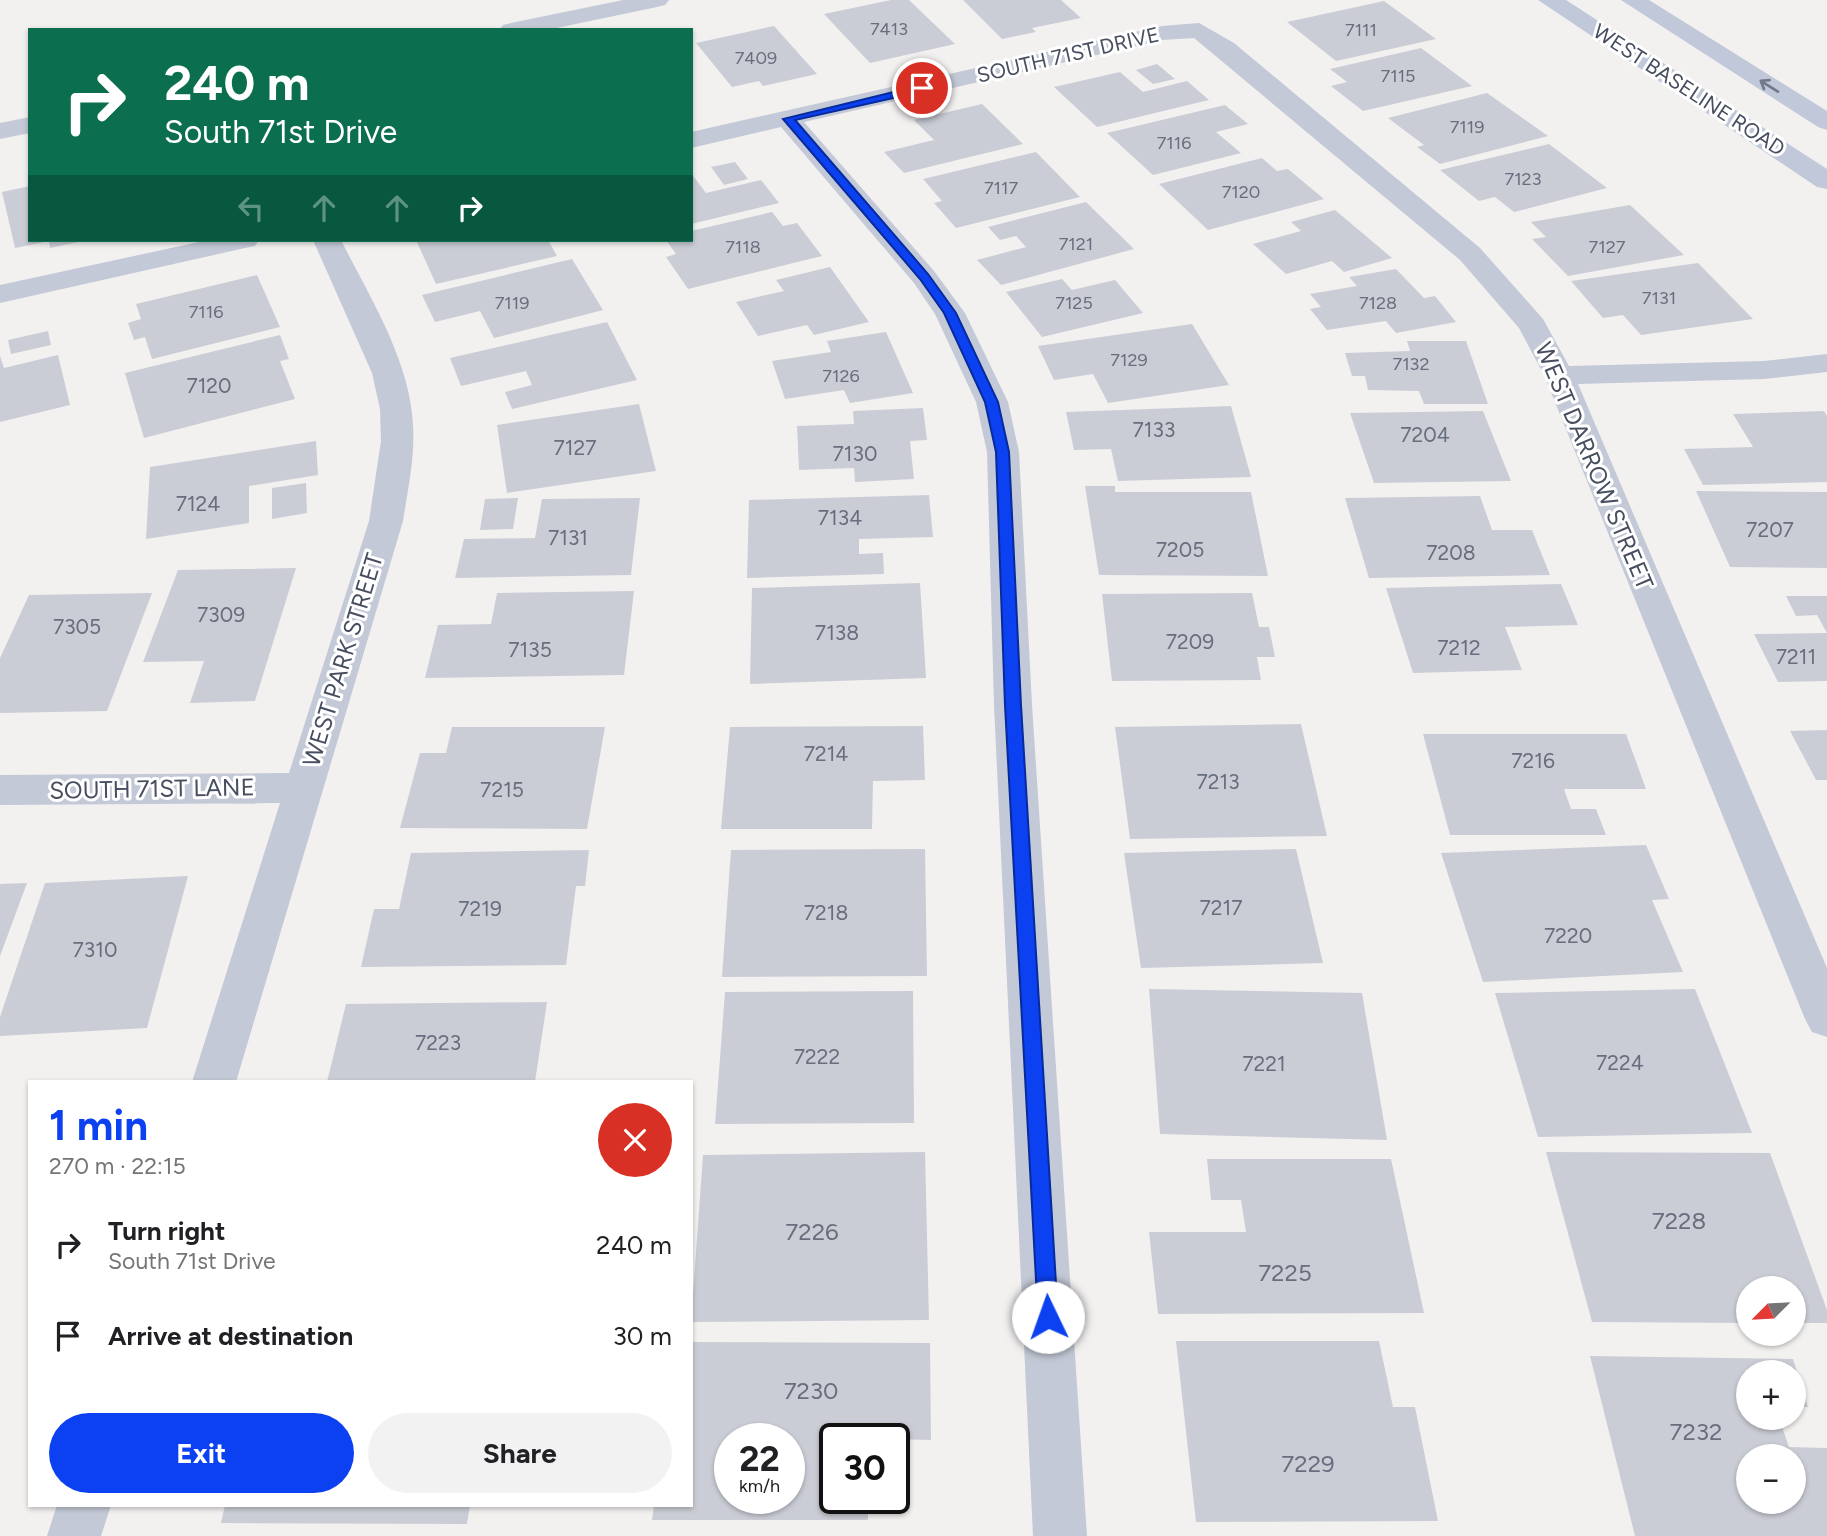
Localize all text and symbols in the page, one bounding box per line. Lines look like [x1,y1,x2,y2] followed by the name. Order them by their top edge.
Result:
[870,18,908,40] house number: 7413
[1589,18,1790,161] street label: WEST BASELINE ROAD
[1345,19,1377,41] house number: 7111
[974,21,1161,88] street label: SOUTH 71ST DRIVE
[735,47,777,69] house number: 7409
[164,53,310,112] text: 240 m
[49,56,140,147] icon: right
[892,58,952,118] pin
[1381,65,1415,87] house number: 7115
[903,69,941,107] icon: arrive
[1760,78,1780,92] one-way arrow
[164,113,397,151] text: South 71st Drive
[1450,116,1484,138] house number: 7119
[1157,132,1191,154] house number: 7116
[1505,168,1541,190] house number: 7123
[984,177,1018,199] house number: 7117
[1222,181,1260,203] house number: 7120
[232,189,270,227] icon: left
[305,189,343,227] icon: ahead
[378,189,416,227] icon: ahead
[451,189,489,227] icon: right
[1059,233,1093,255] house number: 7121
[725,236,761,258] house number: 7118
[1589,236,1626,258] house number: 7127
[1642,287,1676,309] house number: 7131
[495,292,529,314] house number: 7119
[1055,292,1093,314] house number: 7125
[1359,292,1397,314] house number: 7128
[189,301,223,323] house number: 7116
[1529,338,1660,594] street label: WEST DARROW STREET
[1110,349,1148,371] house number: 7129
[1393,353,1429,375] house number: 7132
[822,365,860,387] house number: 7126
[186,373,232,398] house number: 7120
[1133,417,1175,442] house number: 7133
[1400,422,1450,447] house number: 7204
[554,435,596,460] house number: 7127
[833,441,877,466] house number: 7130
[176,491,220,516] house number: 7124
[818,505,862,530] house number: 7134
[1746,517,1794,542] house number: 7207
[548,525,588,550] house number: 7131
[1156,537,1204,562] house number: 7205
[1426,540,1476,565] house number: 7208
[296,550,389,770] street label: WEST PARK STREET
[197,602,245,627] house number: 7309
[53,614,101,639] house number: 7305
[815,620,859,645] house number: 7138
[1166,629,1214,654] house number: 7209
[1437,635,1481,660] house number: 7212
[508,637,552,662] house number: 7135
[1776,644,1816,669] house number: 7211
[804,741,848,766] house number: 7214
[1511,748,1555,773] house number: 7216
[1196,769,1240,794] house number: 7213
[49,772,255,805] street label: SOUTH 71ST LANE
[480,777,524,802] house number: 7215
[1200,895,1242,920] house number: 7217
[458,896,502,921] house number: 7219
[804,900,848,925] house number: 7218
[1544,923,1592,948] house number: 7220
[73,937,117,962] house number: 7310
[415,1030,461,1055] house number: 7223
[794,1044,840,1069] house number: 7222
[1596,1050,1644,1075] house number: 7224
[1242,1051,1286,1076] house number: 7221
[49,1100,148,1151] text: 1 min
[598,1103,672,1177] button: close
[49,1152,186,1180] text: 270 m · 22:15
[1652,1206,1706,1235] house number: 7228
[108,1215,225,1247] text: Turn right
[785,1217,839,1246] house number: 7226
[49,1226,87,1264] icon: right
[596,1229,672,1261] text: 240 m
[108,1247,276,1275] text: South 71st Drive
[1258,1258,1312,1287] house number: 7225
[1736,1276,1806,1346] north arrow
[1736,1276,1806,1514] map controls
[1011,1280,1085,1354] position arrow
[49,1317,87,1355] icon: arrive
[108,1320,353,1352] text: Arrive at destination
[613,1320,672,1352] text: 30 m
[1736,1360,1806,1430] button: +
[784,1376,838,1405] house number: 7230
[49,1413,354,1493] button: Exit
[368,1413,672,1493] button: Share
[1670,1417,1722,1446] house number: 7232
[819,1423,910,1514] speed limit sign: 30
[739,1438,780,1480] text: 22
[1736,1444,1806,1514] button: −
[1281,1449,1335,1478] house number: 7229
[739,1475,780,1497] text: km/h

